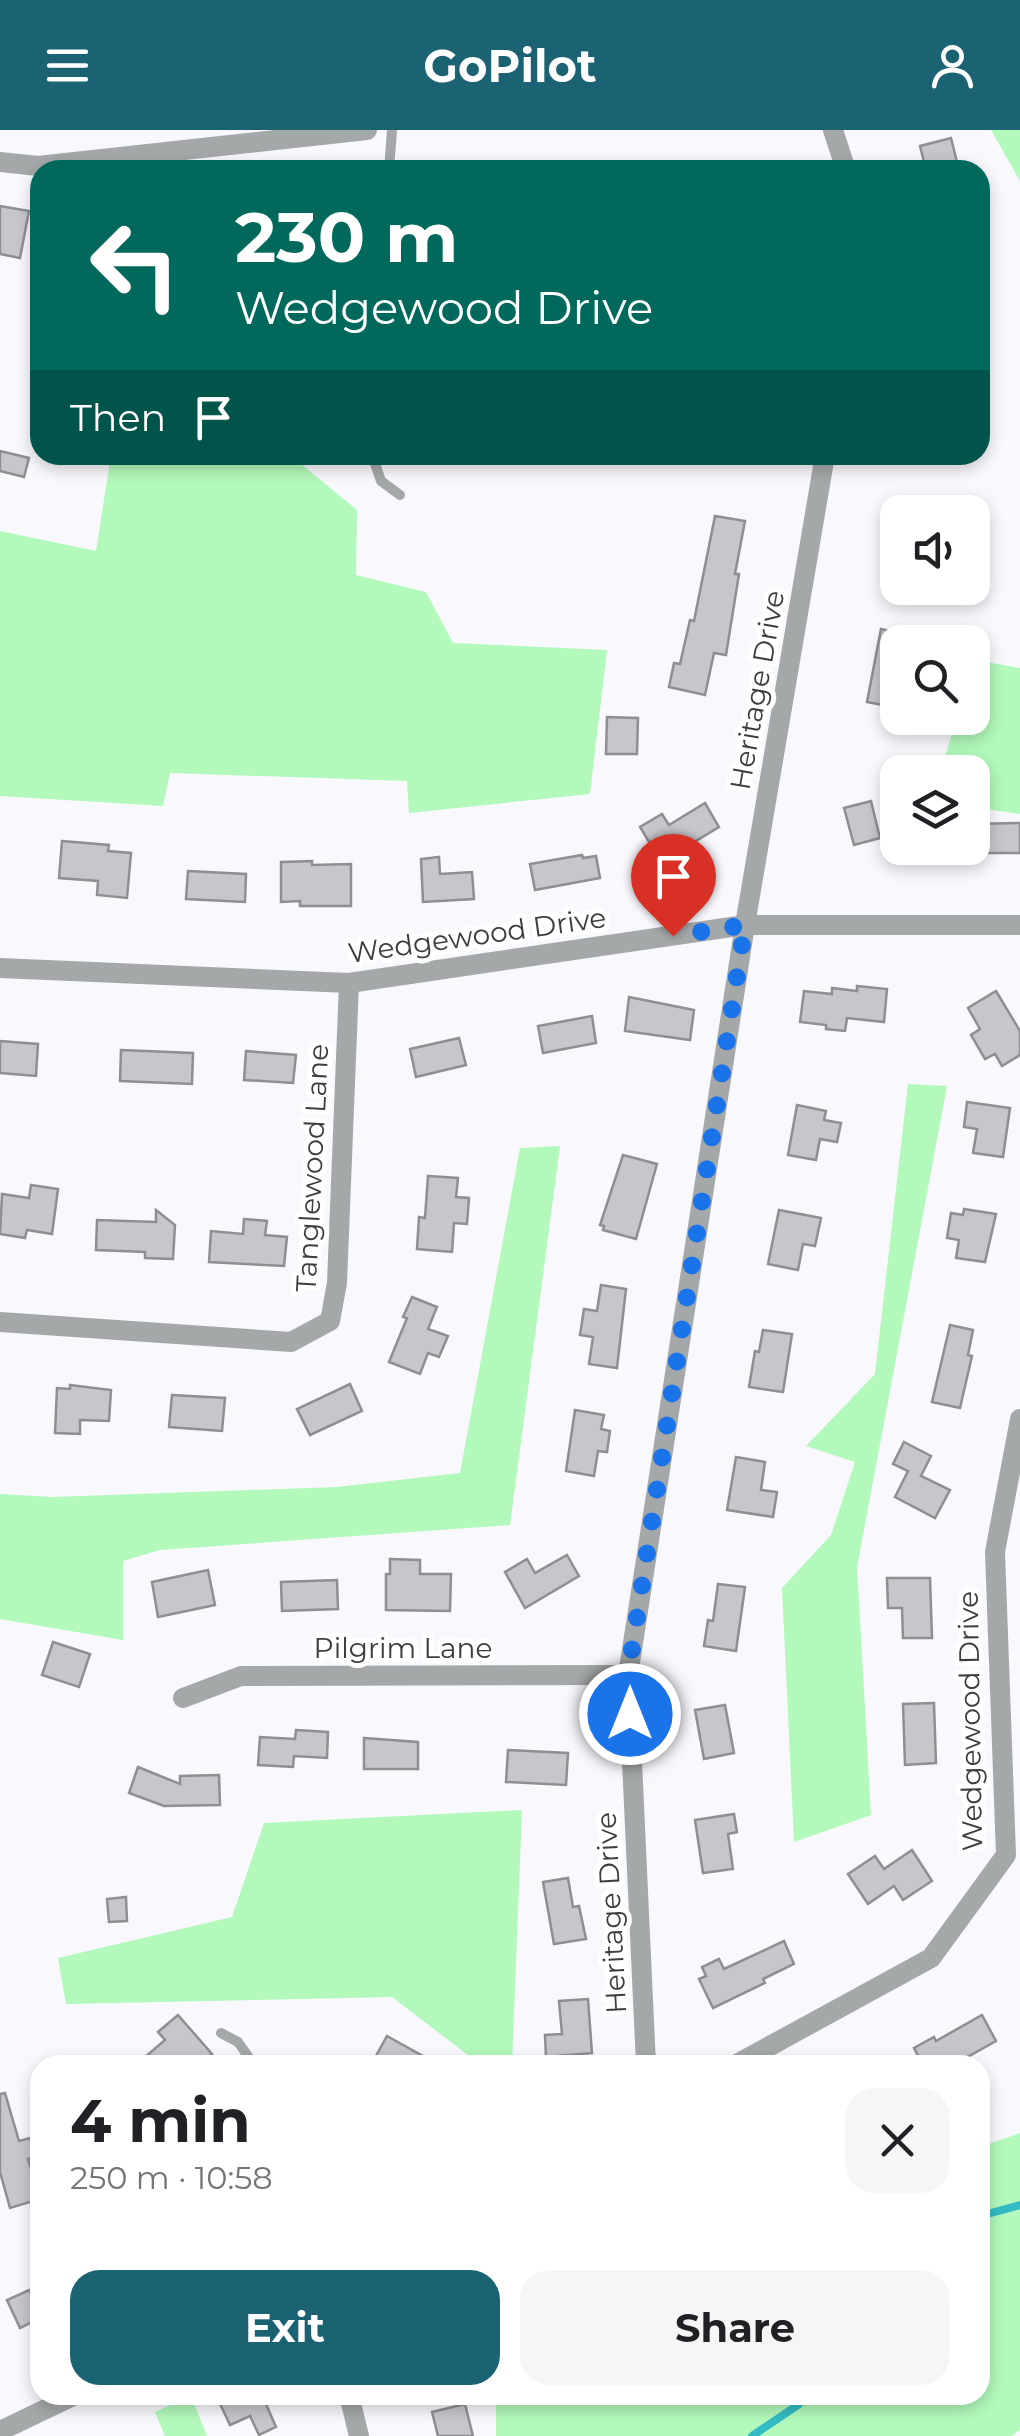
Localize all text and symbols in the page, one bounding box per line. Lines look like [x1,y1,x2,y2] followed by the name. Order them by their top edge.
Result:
[40,38,95,93] icon: menu
[423,38,597,93] text: GoPilot
[925,38,980,93] icon: person
[235,194,459,280] text: 230 m
[70,200,200,330] icon: left
[235,280,653,335] text: Wedgewood Drive
[186,390,241,445] icon: arrive
[70,394,166,441] text: Then
[880,495,990,865] map controls
[880,495,990,605] button: sound
[723,588,791,792] street label: Heritage Drive
[880,625,990,735] button: search
[880,755,990,865] button: layers
[631,834,716,937] pin
[646,849,701,904] icon: arrive
[346,900,608,970] street label: Wedgewood Drive
[289,1043,335,1293] street label: Tanglewood Lane
[951,1591,989,1851] street label: Wedgewood Drive
[314,1631,492,1665] street label: Pilgrim Lane
[578,1662,682,1766] position arrow
[589,1811,633,2015] street label: Heritage Drive
[70,2084,251,2157] text: 4 min
[845,2088,950,2193] button: close
[70,2158,273,2197] text: 250 m · 10:58
[70,2270,500,2385] button: Exit
[520,2270,950,2385] button: Share

